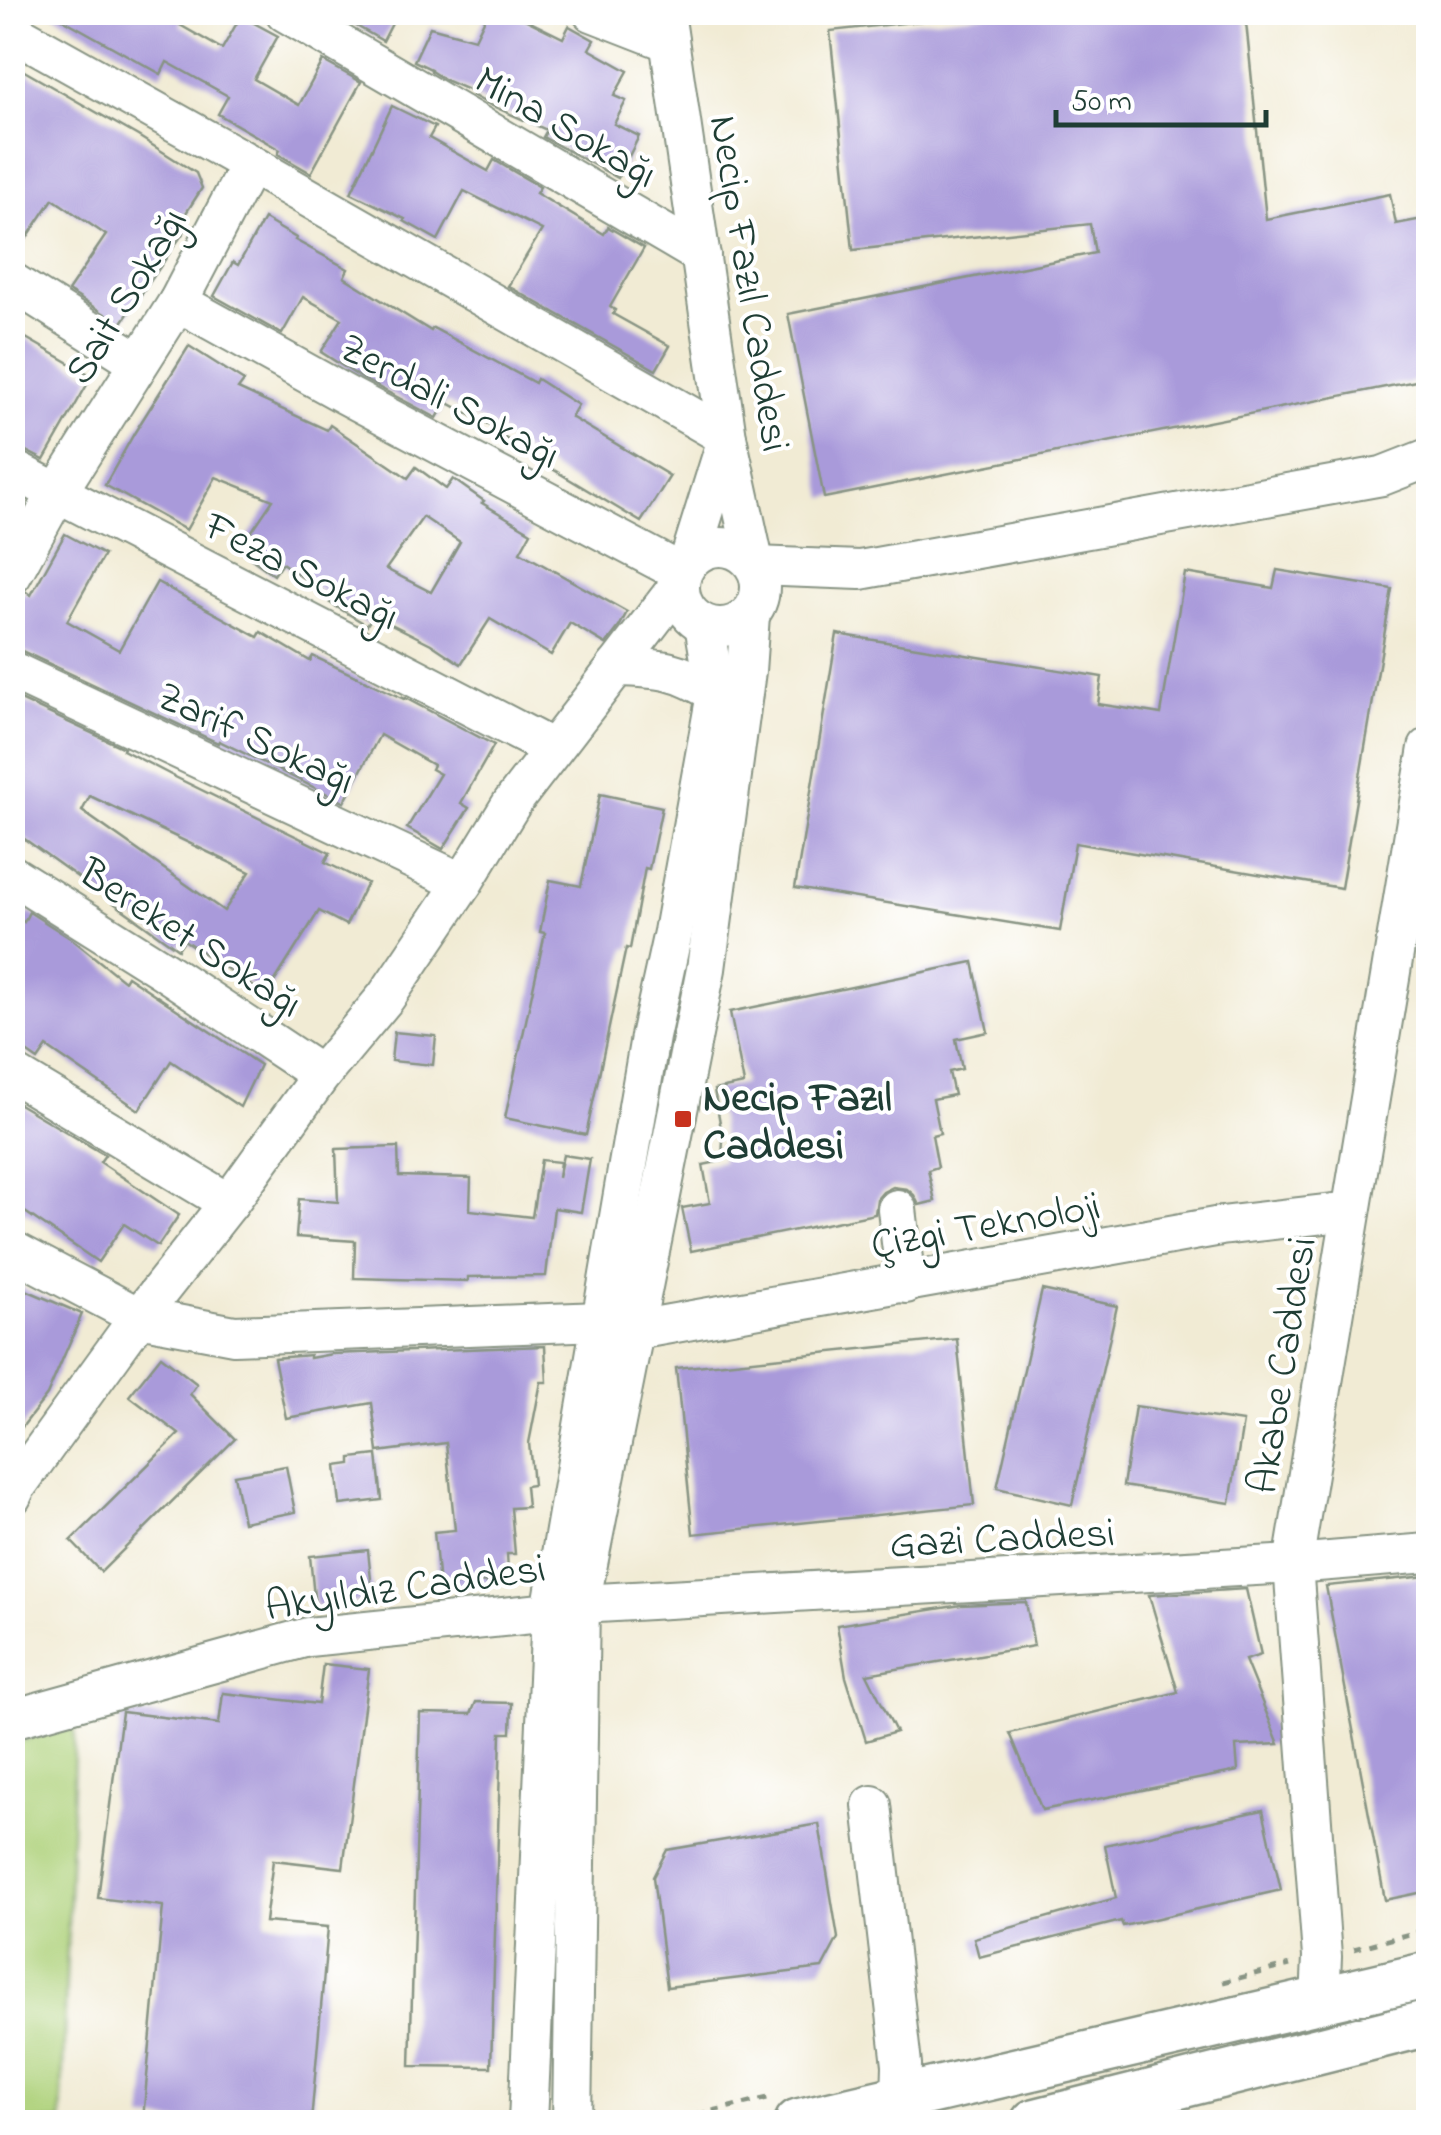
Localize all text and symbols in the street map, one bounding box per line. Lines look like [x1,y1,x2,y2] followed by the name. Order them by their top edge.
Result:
[462,52,667,206] street label: Mina Sokağı
[1056,65,1266,127] scale bar
[1071,81,1132,125] text: 50 m
[691,111,804,456] street label: Necip Fazıl Caddesi
[51,197,205,397] street label: Sait Sokağı
[328,319,570,487] street label: Zerdali Sokağı
[192,497,409,648] street label: Feza Sokağı
[146,668,364,813] street label: Zarif Sokağı
[65,844,313,1035] street label: Bereket Sokağı
[703,1069,892,1178] place label: Necip Fazıl Caddesi
[672,1108,694,1130] marker: Necip Fazıl Caddesi
[866,1177,1105,1278] street label: Çizgi Teknoloji
[1234,1233,1335,1498] street label: Akabe Caddesi
[888,1504,1116,1577] street label: Gazi Caddesi
[262,1540,550,1639] street label: Akyıldız Caddesi

